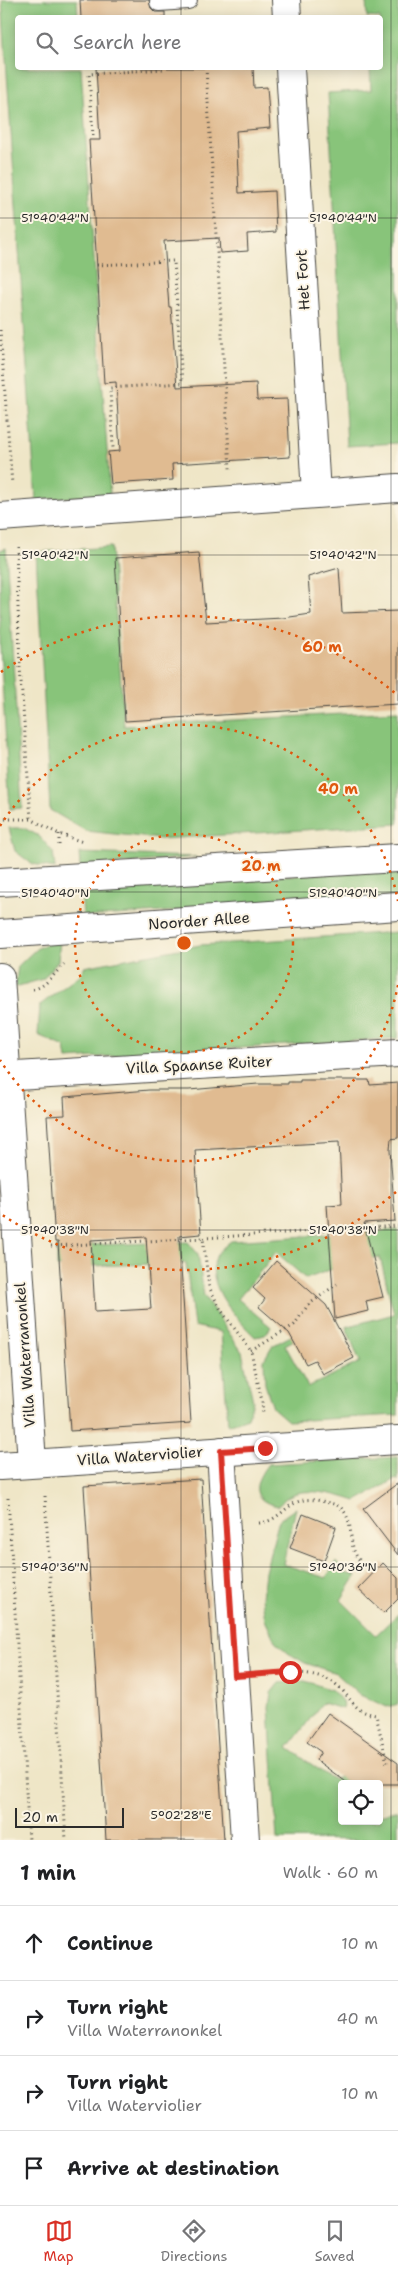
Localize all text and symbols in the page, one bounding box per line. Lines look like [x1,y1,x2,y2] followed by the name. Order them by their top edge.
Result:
[15,15,383,70] search box
[33,29,61,57] icon: search
[73,30,182,55] text: Search here
[21,210,89,226] text: 51°40'44"N
[309,210,377,226] text: 51°40'44"N
[291,249,315,311] street label: Het Fort
[21,547,89,563] text: 51°40'42"N
[309,547,377,563] text: 51°40'42"N
[302,637,342,657] text: 60 m
[318,779,358,799] text: 40 m
[241,856,281,876] text: 20 m
[21,885,89,901] text: 51°40'40"N
[309,885,377,901] text: 51°40'40"N
[147,907,251,935] street label: Noorder Allee
[175,934,193,952] centre of rings
[125,1051,273,1079] street label: Villa Spaanse Ruiter
[21,1222,89,1238] text: 51°40'38"N
[309,1222,377,1238] text: 51°40'38"N
[10,1281,40,1428] street label: Villa Waterranonkel
[254,1437,277,1460] route end
[76,1442,204,1470] street label: Villa Waterviolier
[21,1559,89,1575] text: 51°40'36"N
[309,1559,377,1575] text: 51°40'36"N
[279,1661,302,1684] route start
[338,1780,383,1825] map controls
[338,1780,383,1825] button: locate
[15,1805,124,1828] scale bar
[151,1807,211,1823] text: 5°02'28"E
[22,1808,58,1826] text: 20 m
[20,1859,76,1887] text: 1 min
[283,1862,378,1883] text: Walk · 60 m
[20,1929,48,1957] icon: ahead
[67,1931,153,1956] text: Continue
[341,1933,378,1954] text: 10 m
[67,1995,168,2020] text: Turn right
[20,2004,48,2032] icon: right
[336,2008,378,2029] text: 40 m
[67,2020,222,2041] text: Villa Waterranonkel
[67,2070,168,2095] text: Turn right
[20,2079,48,2107] icon: right
[341,2083,378,2104] text: 10 m
[67,2095,202,2116] text: Villa Waterviolier
[20,2154,48,2182] icon: arrive
[67,2156,279,2181] text: Arrive at destination
[44,2217,74,2265] tab: Map
[161,2217,227,2265] tab: Directions
[315,2217,354,2265] tab: Saved

